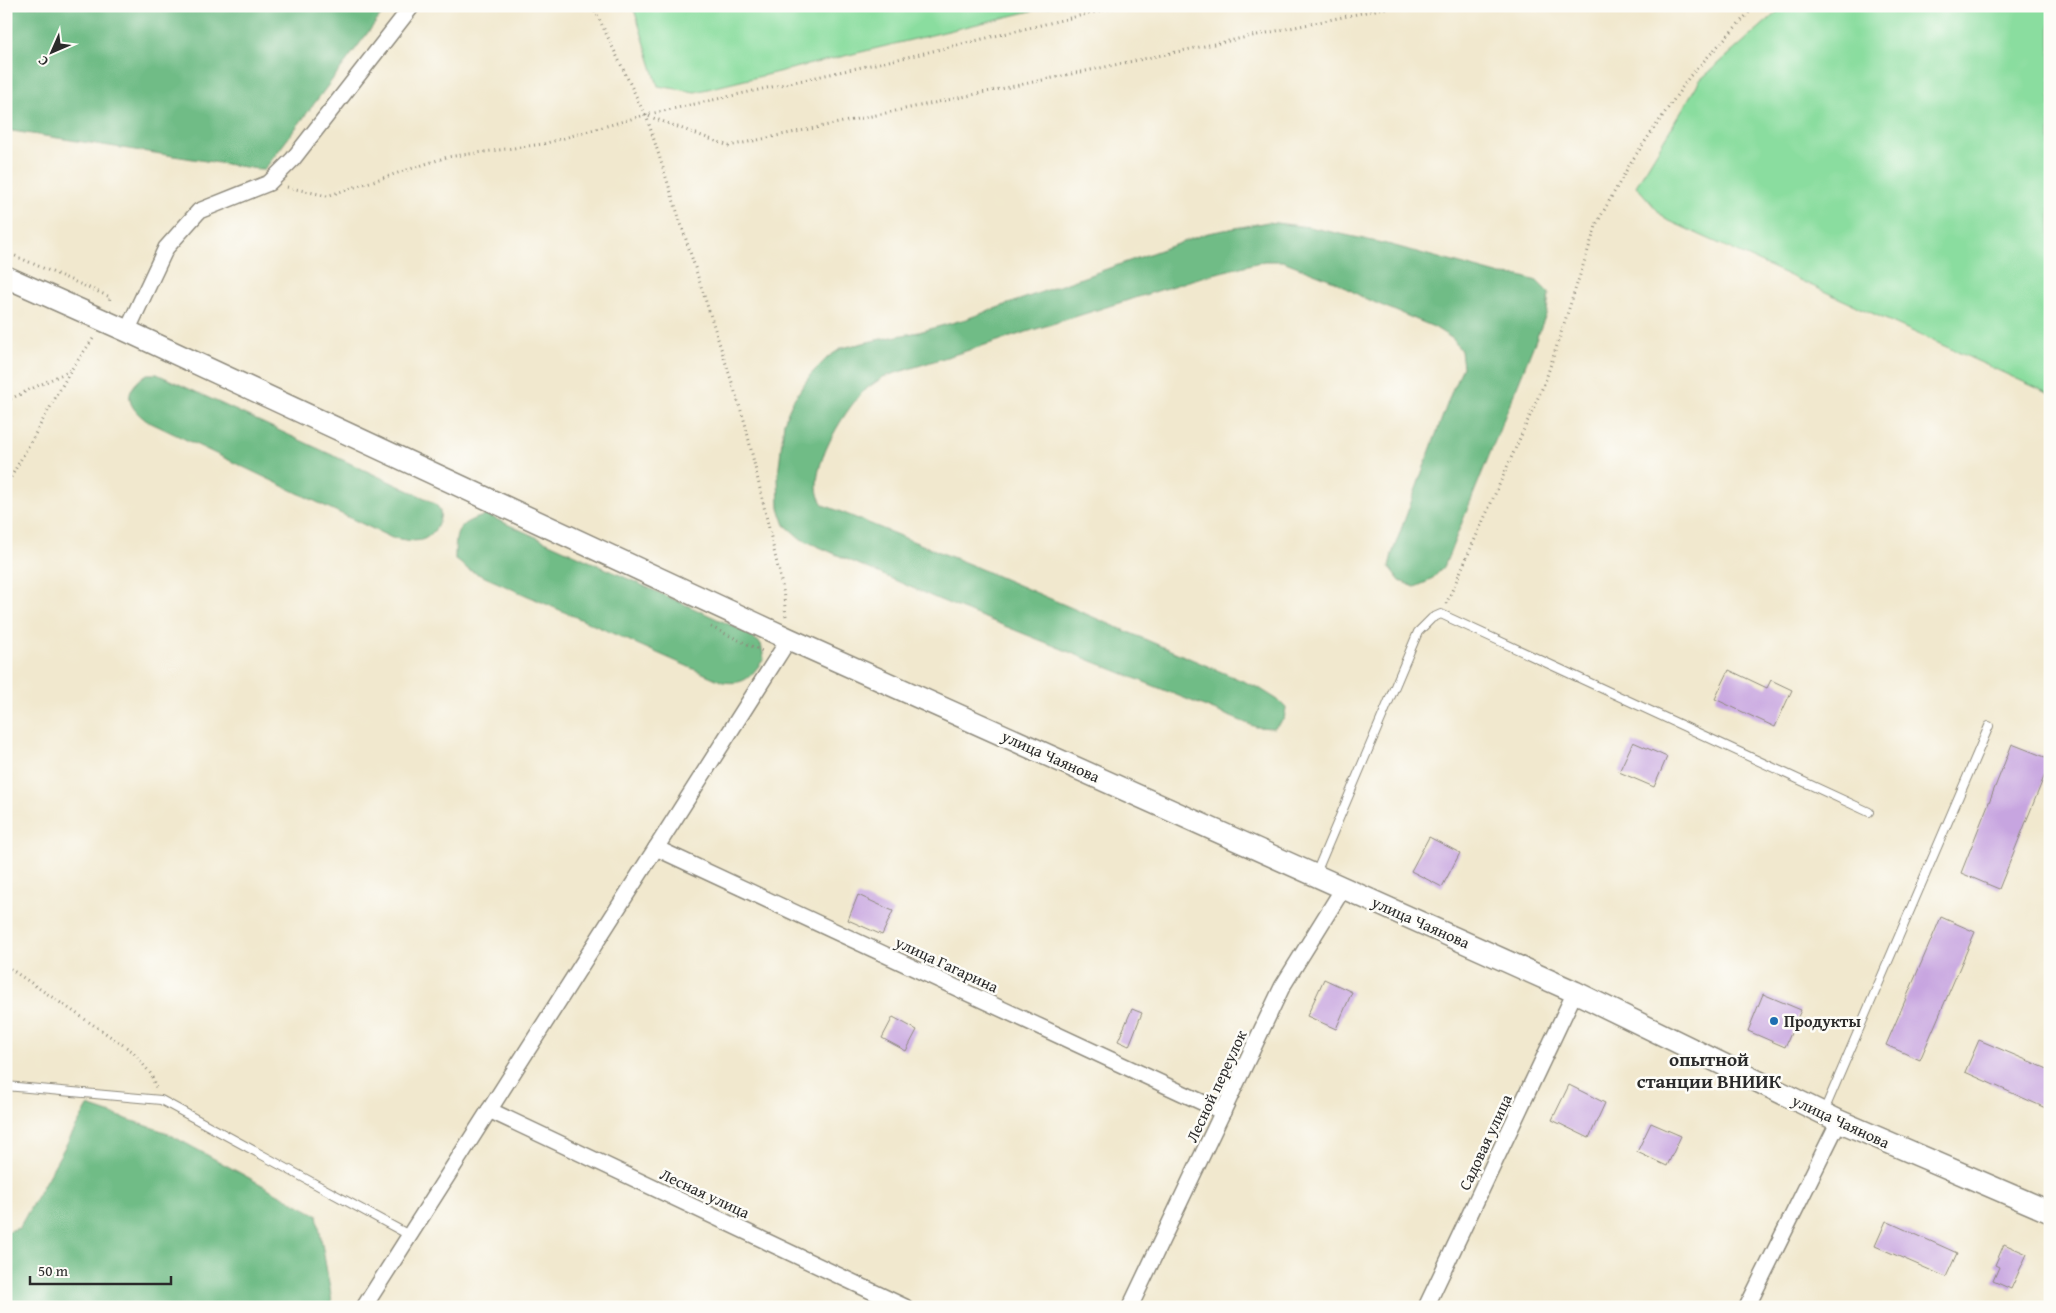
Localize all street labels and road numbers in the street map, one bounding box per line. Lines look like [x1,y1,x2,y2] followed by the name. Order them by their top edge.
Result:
[997,723,1104,788] street label: улица Чаянова
[1367,889,1474,954] street label: улица Чаянова
[890,929,1003,999] street label: улица Гагарина
[1179,1025,1253,1146] street label: Лесной переулок
[1787,1087,1894,1154] street label: улица Чаянова
[1452,1090,1518,1194] street label: Садовая улица
[656,1162,754,1224] street label: Лесная улица

